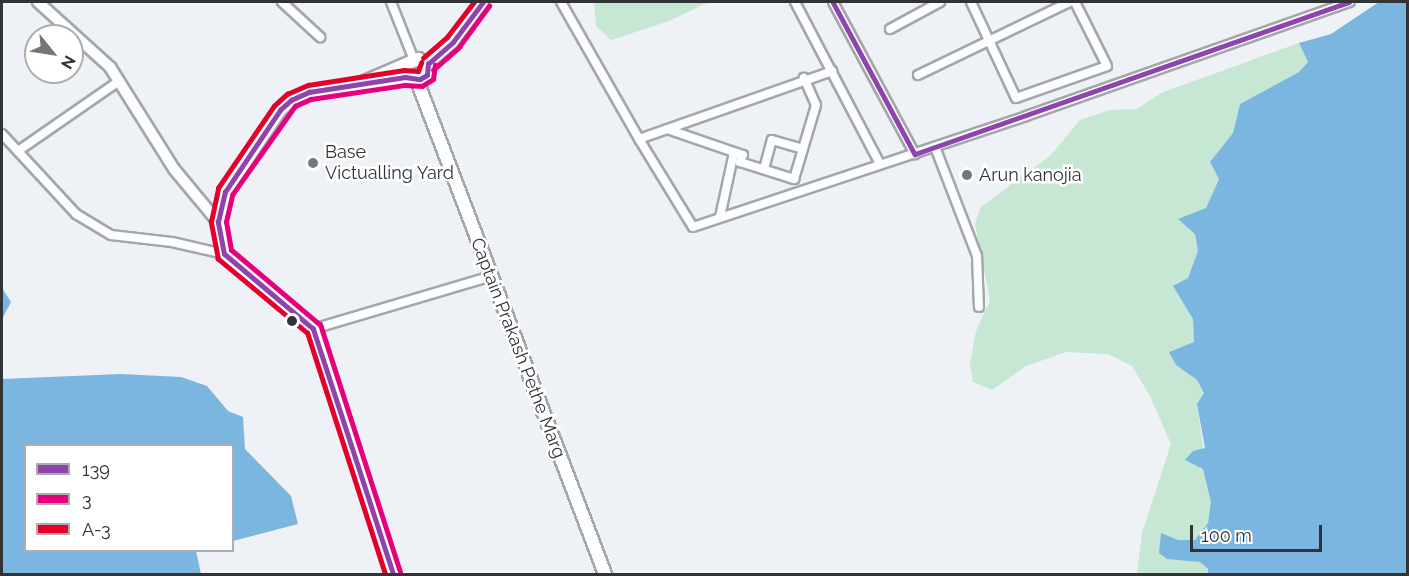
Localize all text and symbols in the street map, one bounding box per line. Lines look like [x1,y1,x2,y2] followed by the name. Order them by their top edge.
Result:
[24,24,84,84] north arrow
[57,52,80,72] text: N
[325,142,455,184] place label: Base Victualling Yard
[306,156,320,170] marker: Base Victualling Yard
[979,164,1082,186] place label: Arun kanojia
[960,168,974,182] marker: Arun kanojia
[466,235,570,461] street label: Captain Prakash Pethe Marg
[286,315,298,327] unlabelled marker
[24,444,234,552] legend
[82,459,110,480] text: 139
[82,489,92,510] text: 3
[1193,513,1325,551] scale bar
[82,519,111,540] text: A-3
[1201,525,1252,546] text: 100 m

